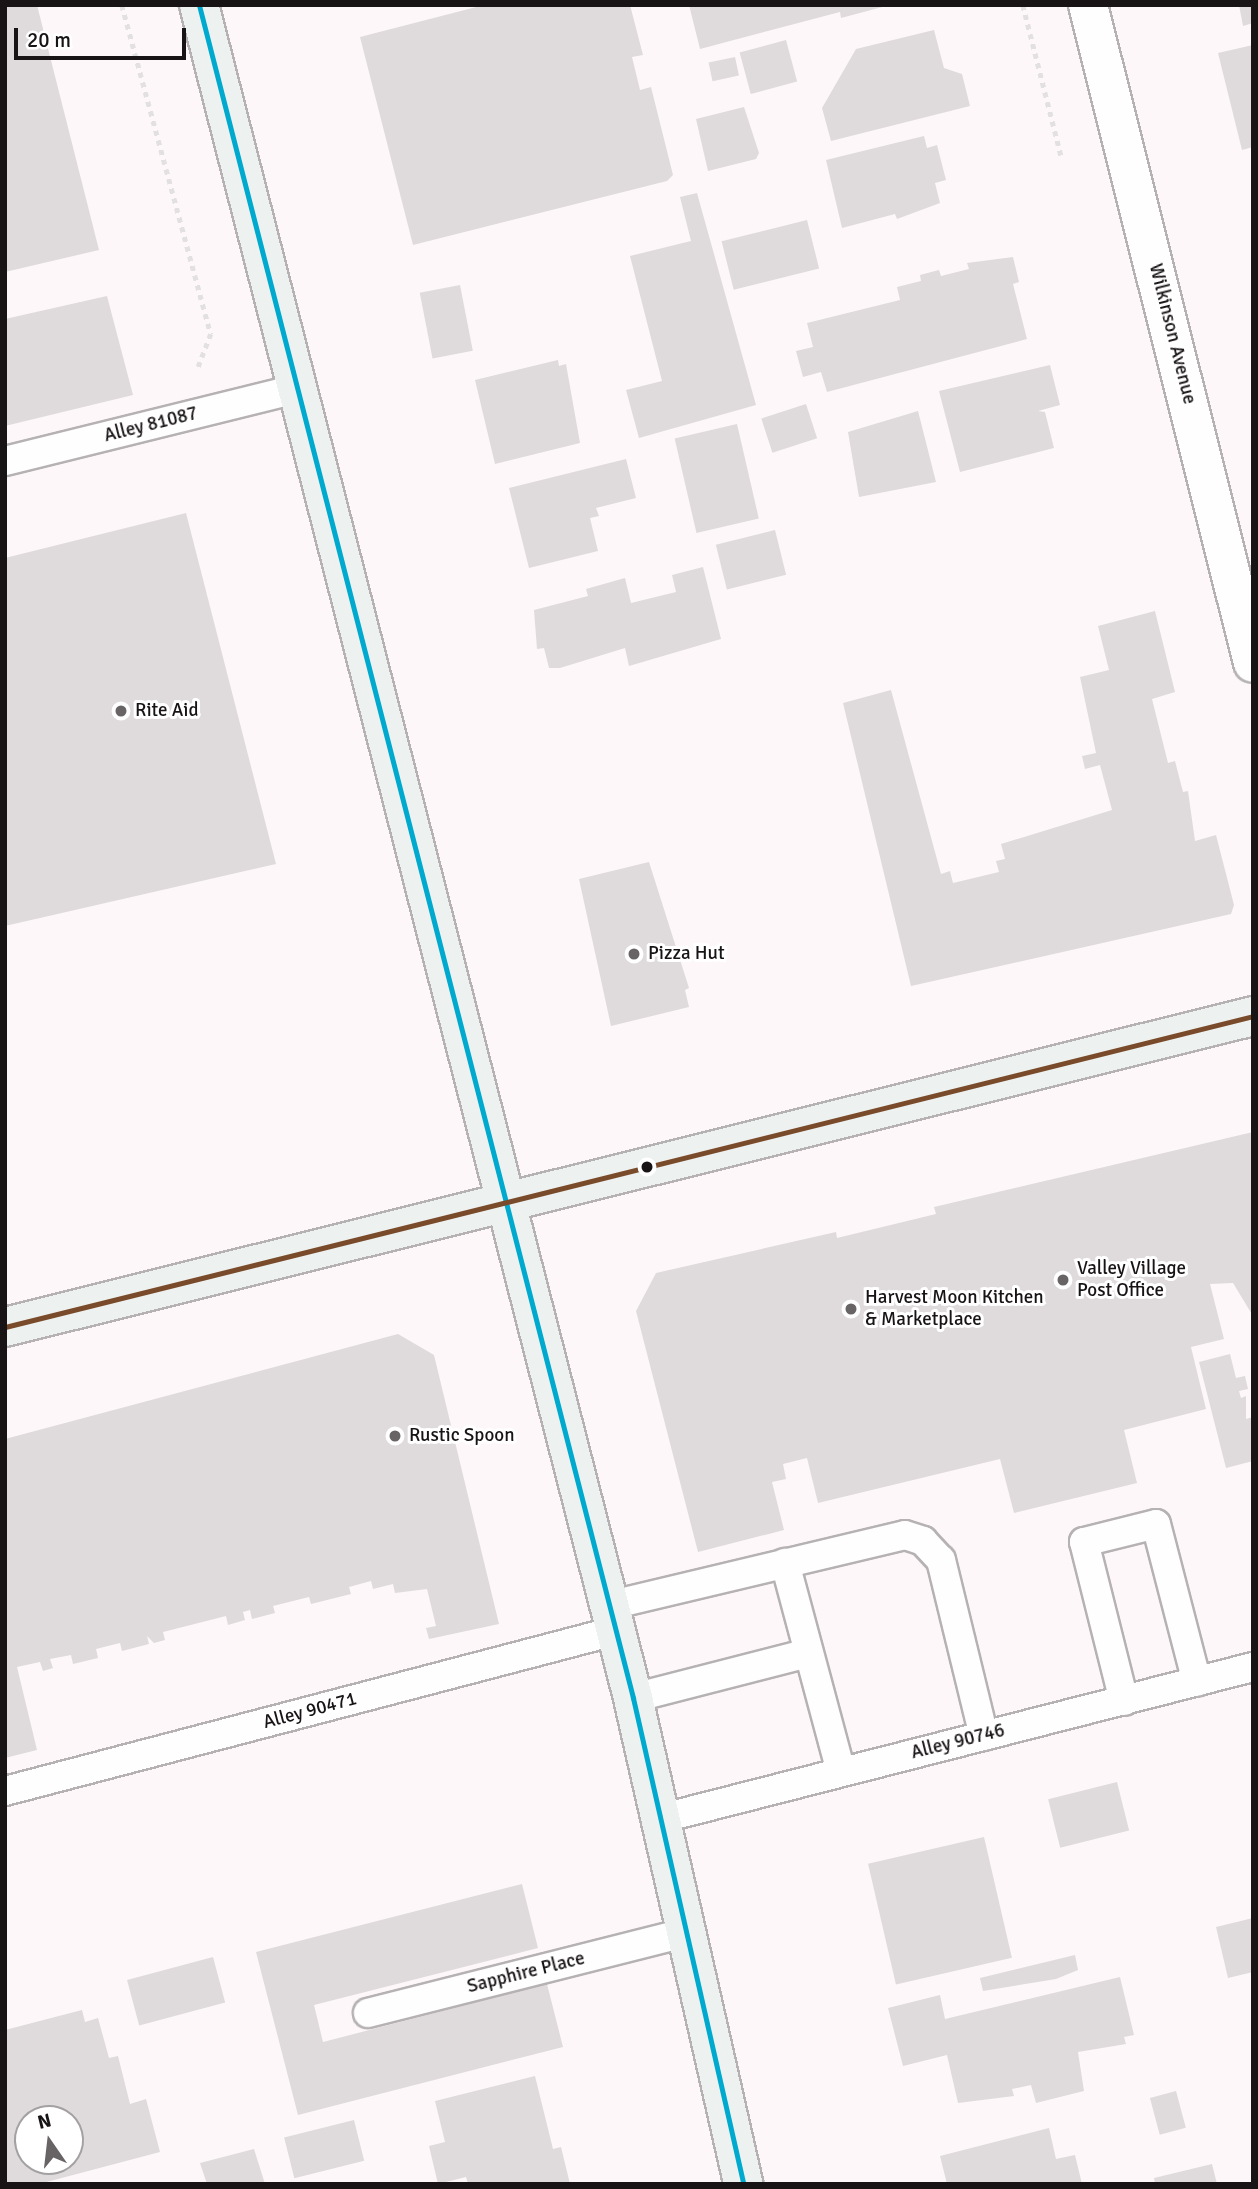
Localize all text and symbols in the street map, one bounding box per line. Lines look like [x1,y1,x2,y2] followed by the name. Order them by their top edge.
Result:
[18,14,189,58] scale bar
[27,27,71,53] text: 20 m
[1144,261,1200,407] street label: Wilkinson Avenue
[102,402,200,448] street label: Alley 81087
[135,700,198,722] place label: Rite Aid
[113,703,129,719] marker: Rite Aid
[648,943,725,965] place label: Pizza Hut
[626,946,642,962] marker: Pizza Hut
[640,1160,654,1174] unlabelled marker
[1077,1258,1186,1302] place label: Valley Village Post Office
[1055,1272,1071,1288] marker: Valley Village Post Office
[865,1287,1044,1331] place label: Harvest Moon Kitchen & Marketplace
[843,1301,859,1317] marker: Harvest Moon Kitchen & Marketplace
[409,1425,515,1447] place label: Rustic Spoon
[387,1428,403,1444] marker: Rustic Spoon
[261,1688,359,1734] street label: Alley 90471
[909,1719,1007,1765] street label: Alley 90746
[465,1947,587,1999] street label: Sapphire Place
[14,2105,84,2175] north arrow
[35,2108,54,2135] text: N

